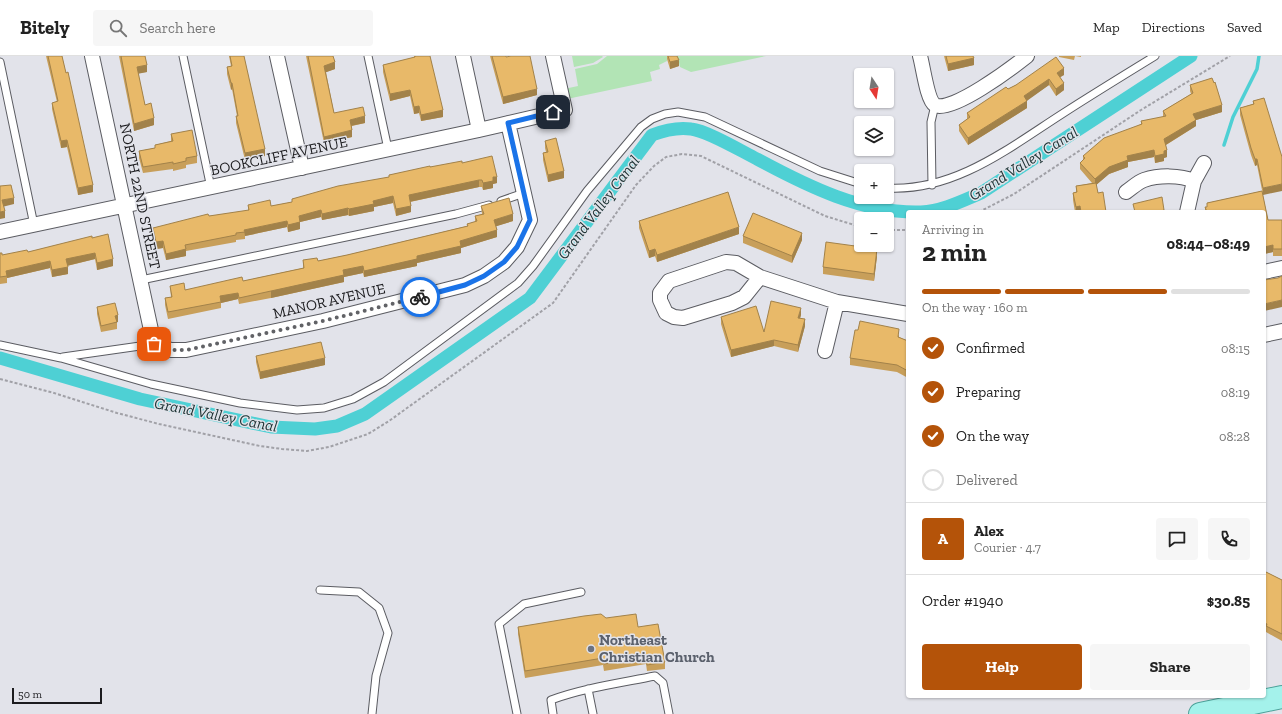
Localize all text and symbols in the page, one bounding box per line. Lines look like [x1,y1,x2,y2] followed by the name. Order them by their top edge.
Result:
[93,10,373,46] search box
[20,16,69,39] text: Bitely
[107,17,129,39] icon: search
[139,19,215,37] text: Search here
[1093,19,1120,36] text: Map
[1142,19,1205,36] text: Directions
[1227,19,1262,36] text: Saved
[854,68,894,108] north arrow
[854,68,894,252] map controls
[536,95,570,129] pin
[542,101,564,123] icon: home
[854,116,894,156] button: layers
[116,121,164,271] street label: NORTH 22ND STREET
[965,122,1081,205] water label: Grand Valley Canal
[209,133,349,179] street label: BOOKCLIFF AVENUE
[553,152,644,263] water label: Grand Valley Canal
[854,164,894,204] button: +
[854,212,894,252] button: −
[922,222,984,237] text: Arriving in
[1167,235,1250,253] text: 08:44–08:49
[922,236,987,268] text: 2 min
[400,277,440,317] courier
[271,279,387,323] street label: MANOR AVENUE
[409,286,431,308] icon: bike
[922,300,1027,315] text: On the way · 160 m
[137,327,171,361] pin
[143,333,165,355] icon: bag
[922,337,944,359] icon: check
[956,339,1025,357] text: Confirmed
[1221,341,1250,356] text: 08:15
[922,381,944,403] icon: check
[956,383,1021,401] text: Preparing
[1221,385,1250,400] text: 08:19
[153,393,279,436] water label: Grand Valley Canal
[922,425,944,447] icon: check
[956,427,1029,445] text: On the way
[1219,429,1250,444] text: 08:28
[956,471,1018,489] text: Delivered
[1156,518,1198,560] button: chat
[1208,518,1250,560] button: phone
[974,522,1004,540] text: Alex
[938,530,948,548] text: A
[974,540,1041,555] text: Courier · 4.7
[922,592,1003,610] text: Order #1940
[1207,592,1250,610] text: $30.85
[599,631,715,666] place label: Northeast Christian Church
[586,644,596,654] marker: Northeast Christian Church
[922,644,1082,690] button: Help
[1090,644,1250,690] button: Share
[12,686,102,705] scale bar
[18,688,42,701] text: 50 m

